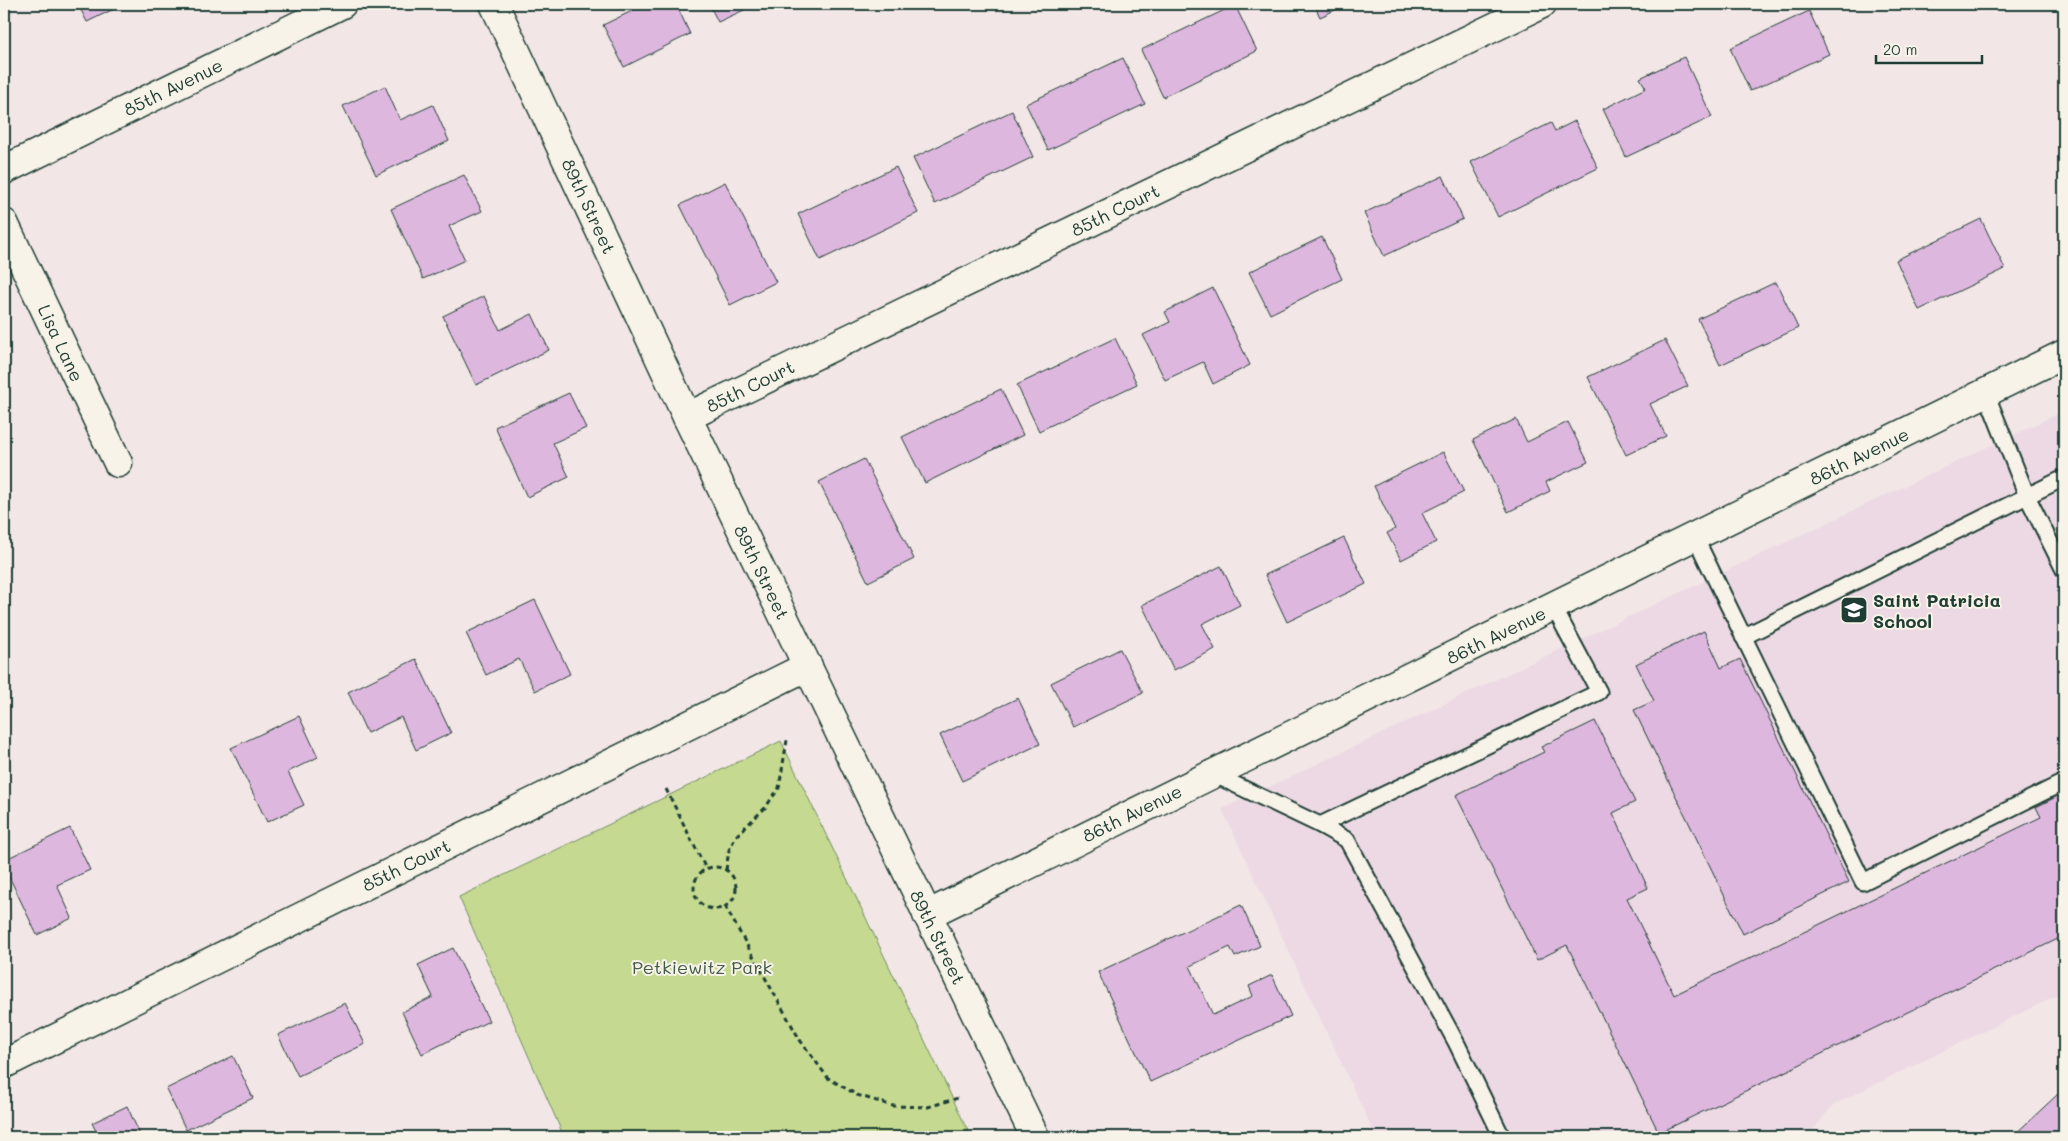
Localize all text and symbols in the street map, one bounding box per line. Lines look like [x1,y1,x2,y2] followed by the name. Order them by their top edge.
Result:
[1876,32,1982,64] scale bar
[1883,39,1917,59] text: 20 m
[119,53,227,121] street label: 85th Avenue
[556,154,622,258] street label: 89th Street
[1067,178,1163,242] street label: 85th Court
[33,301,89,385] street label: Lisa Lane
[702,354,798,418] street label: 85th Court
[1805,422,1913,490] street label: 86th Avenue
[729,521,795,623] street label: 89th Street
[1873,588,2001,633] place label: Saint Patricia School
[1839,595,1869,625] school or university icon: Saint Patricia School
[1442,601,1550,669] street label: 86th Avenue
[1078,779,1186,847] street label: 86th Avenue
[358,833,454,897] street label: 85th Court
[905,886,971,988] street label: 89th Street
[632,955,772,979] park label: Petkiewitz Park

